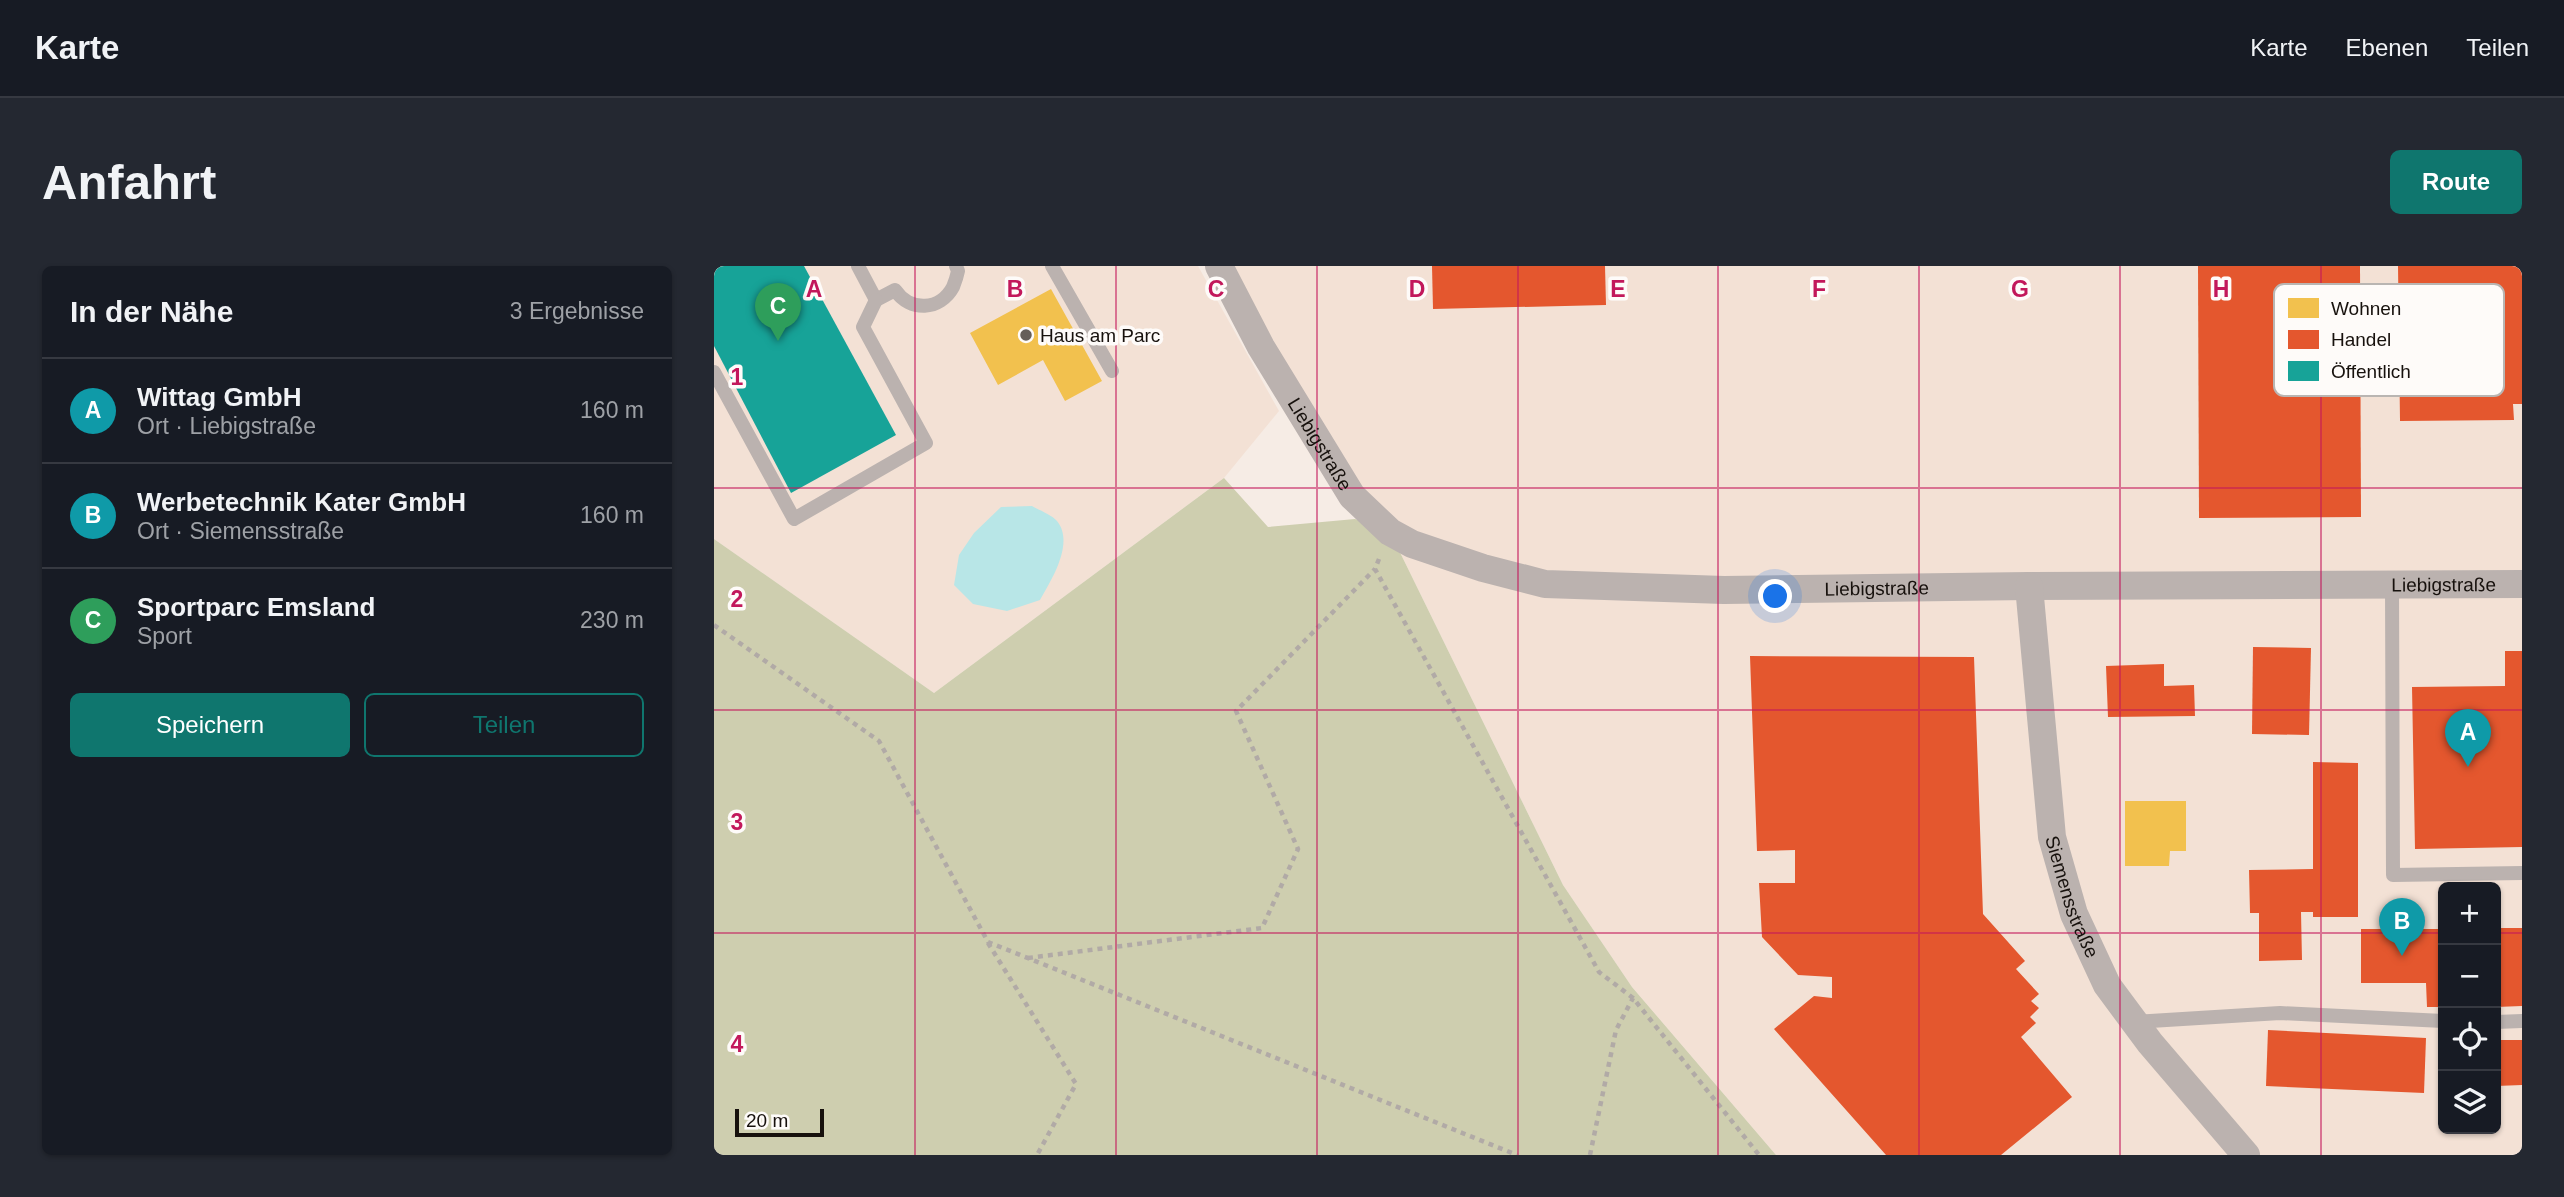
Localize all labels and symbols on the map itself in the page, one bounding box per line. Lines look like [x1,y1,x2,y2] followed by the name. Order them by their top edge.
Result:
[806,276,822,302] text: A
[1007,276,1023,302] text: B
[1208,276,1224,302] text: C
[1409,276,1425,302] text: D
[1610,276,1626,302] text: E
[1812,276,1826,302] text: F
[2011,276,2029,302] text: G
[2213,276,2229,302] text: H
[755,283,801,341] pin: C
[2274,284,2504,396] legend
[2331,298,2401,319] text: Wohnen
[1040,325,1160,346] place label: Haus am Parc
[1018,327,1034,343] marker: Haus am Parc
[2331,329,2391,350] text: Handel
[2331,361,2411,382] text: Öffentlich
[731,364,744,390] text: 1
[1284,394,1356,494] street label: Liebigstraße
[2391,574,2496,596] street label: Liebigstraße
[1824,577,1929,600] street label: Liebigstraße
[1758,579,1792,613] your location
[731,586,743,612] text: 2
[2445,709,2491,767] pin: A
[731,809,743,835] text: 3
[2041,833,2103,961] street label: Siemensstraße
[2379,898,2425,956] pin: B
[731,1031,744,1057] text: 4
[735,1106,824,1138] scale bar

